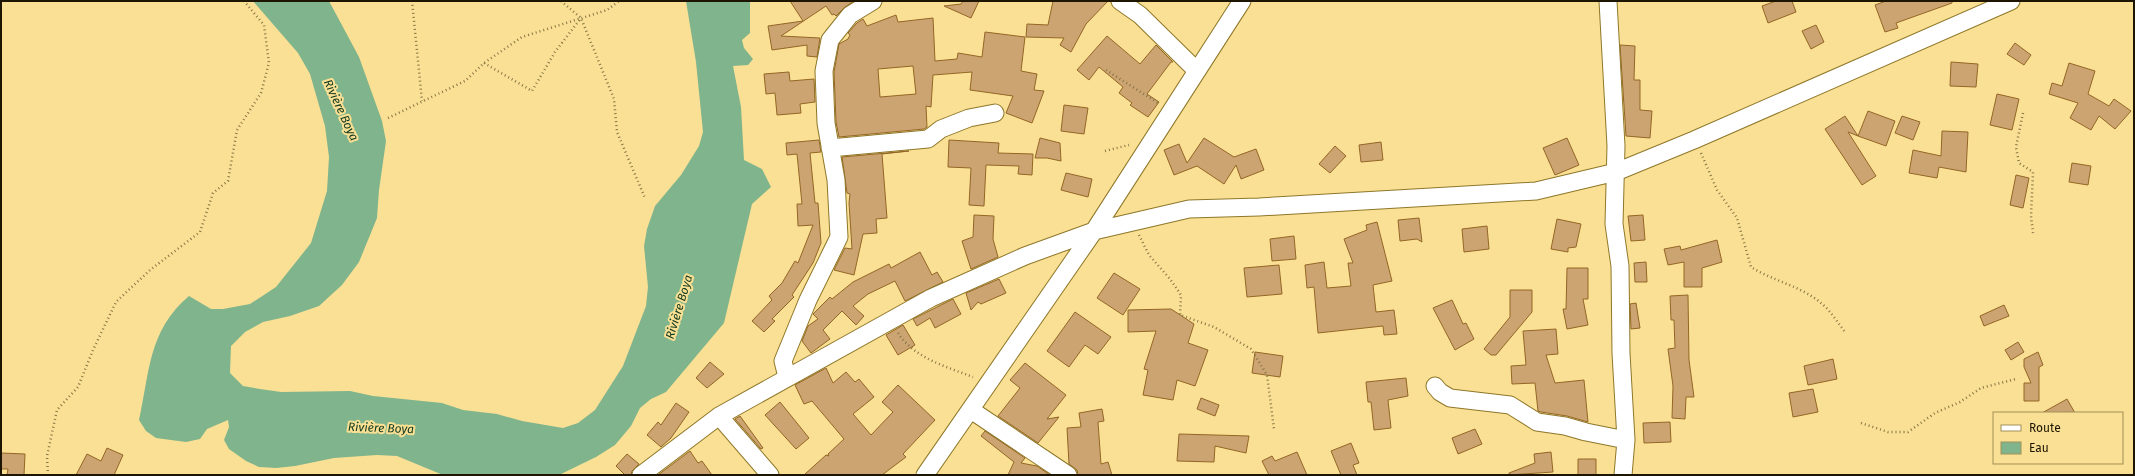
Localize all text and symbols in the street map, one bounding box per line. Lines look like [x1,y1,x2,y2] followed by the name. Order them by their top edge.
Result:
[321,77,361,143] water label: Rivière Boya
[663,273,695,341] water label: Rivière Boya
[1993,412,2123,464] legend
[348,420,414,436] water label: Rivière Boya
[2029,421,2061,435] text: Route
[2029,441,2049,455] text: Eau

